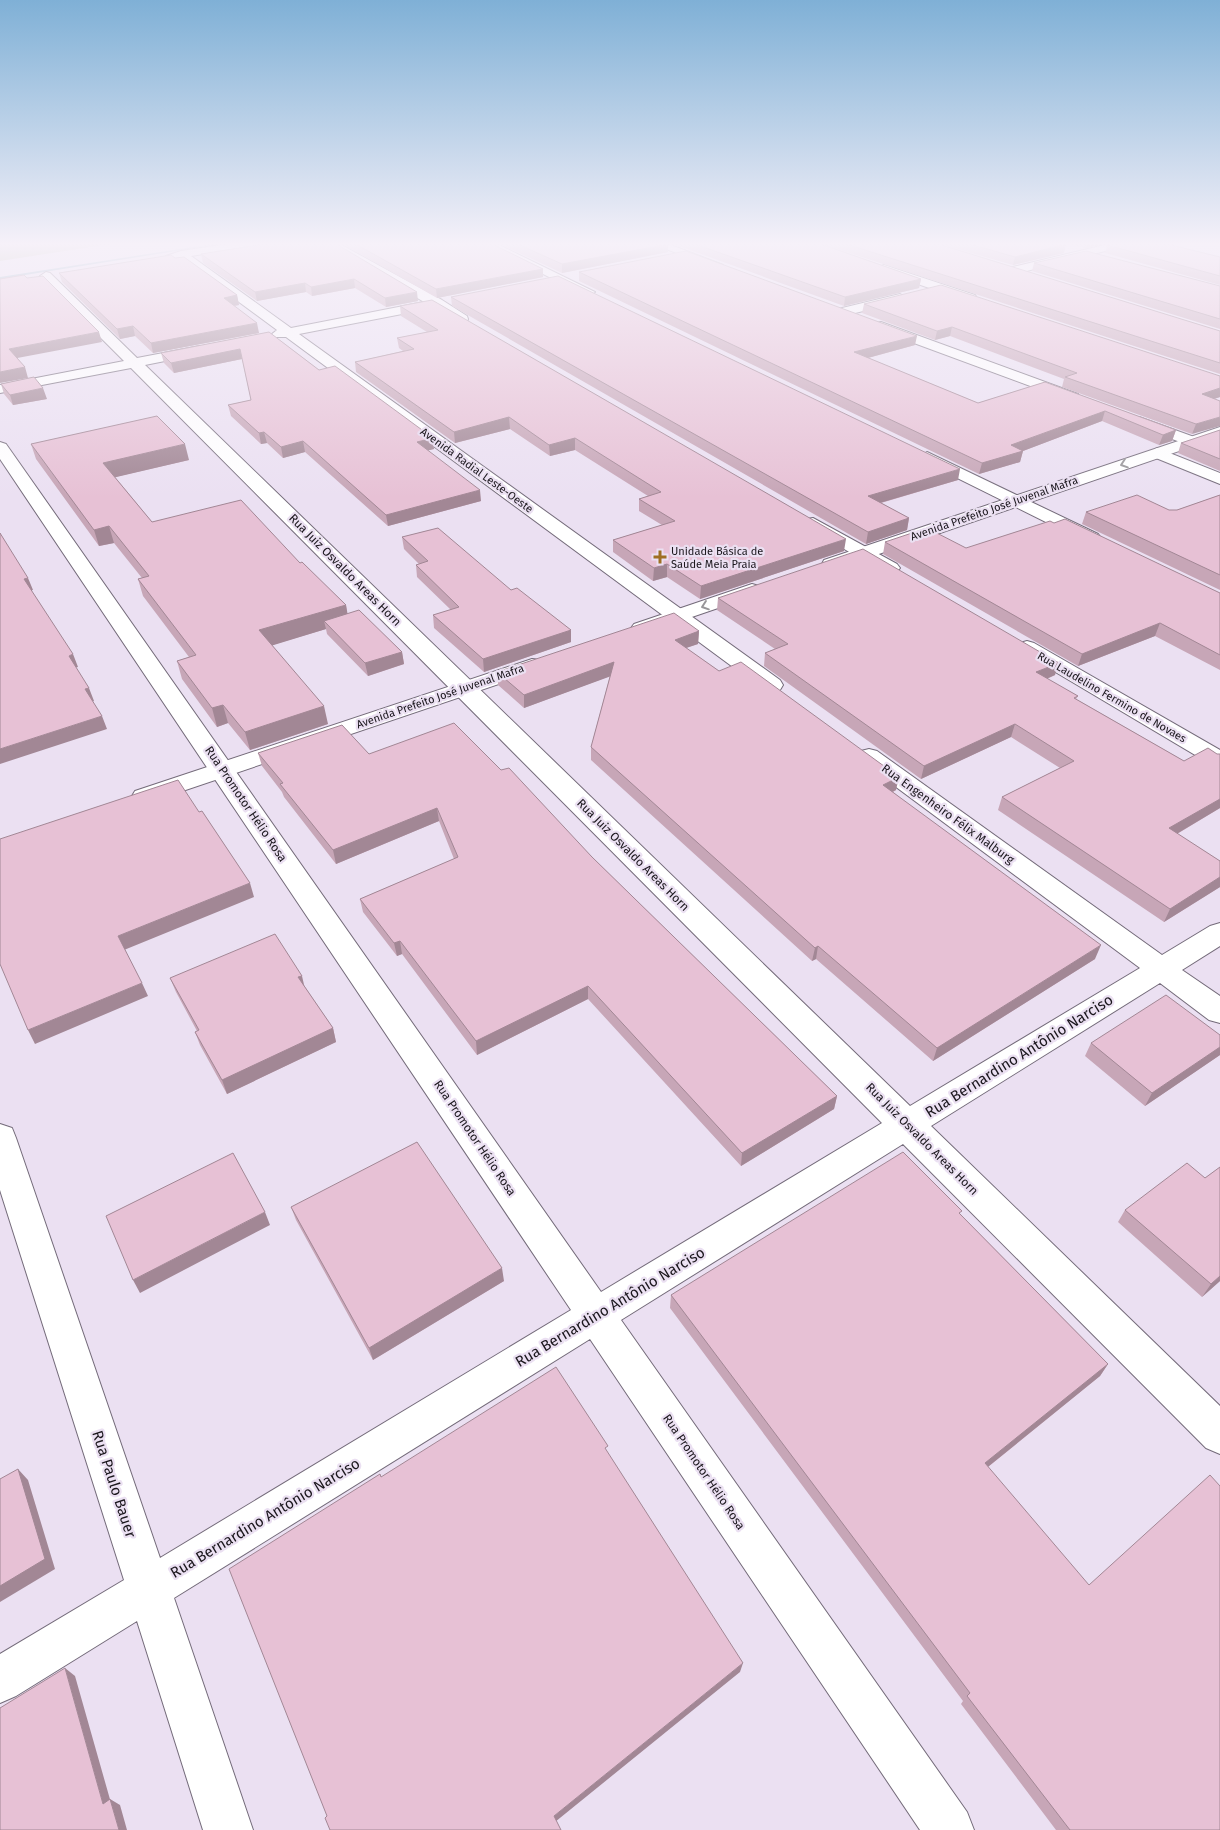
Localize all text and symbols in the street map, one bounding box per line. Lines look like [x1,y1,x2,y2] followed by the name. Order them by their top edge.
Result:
[418,425,536,516] street label: Avenida Radial Leste-Oeste
[1120,458,1129,468] one-way arrow
[909,474,1080,543] street label: Avenida Prefeito José Juvenal Mafra
[286,511,404,629] street label: Rua Juiz Osvaldo Areas Horn
[671,545,763,571] place label: Unidade Básica de Saúde Meia Praia
[653,550,667,564] marker: Unidade Básica de Saúde Meia Praia
[701,600,710,610] one-way arrow
[1035,649,1188,745] street label: Rua Laudelino Fermino de Novaes
[355,662,526,731] street label: Avenida Prefeito José Juvenal Mafra
[202,744,290,864] street label: Rua Promotor Hélio Rosa
[879,761,1018,867] street label: Rua Engenheiro Félix Malburg
[574,796,692,914] street label: Rua Juiz Osvaldo Areas Horn
[922,991,1116,1121] street label: Rua Bernardino Antônio Narciso
[431,1078,519,1198] street label: Rua Promotor Hélio Rosa
[863,1080,981,1198] street label: Rua Juiz Osvaldo Areas Horn
[512,1243,708,1371] street label: Rua Bernardino Antônio Narciso
[660,1412,748,1532] street label: Rua Promotor Hélio Rosa
[88,1428,140,1540] street label: Rua Paulo Bauer
[167,1454,363,1582] street label: Rua Bernardino Antônio Narciso

